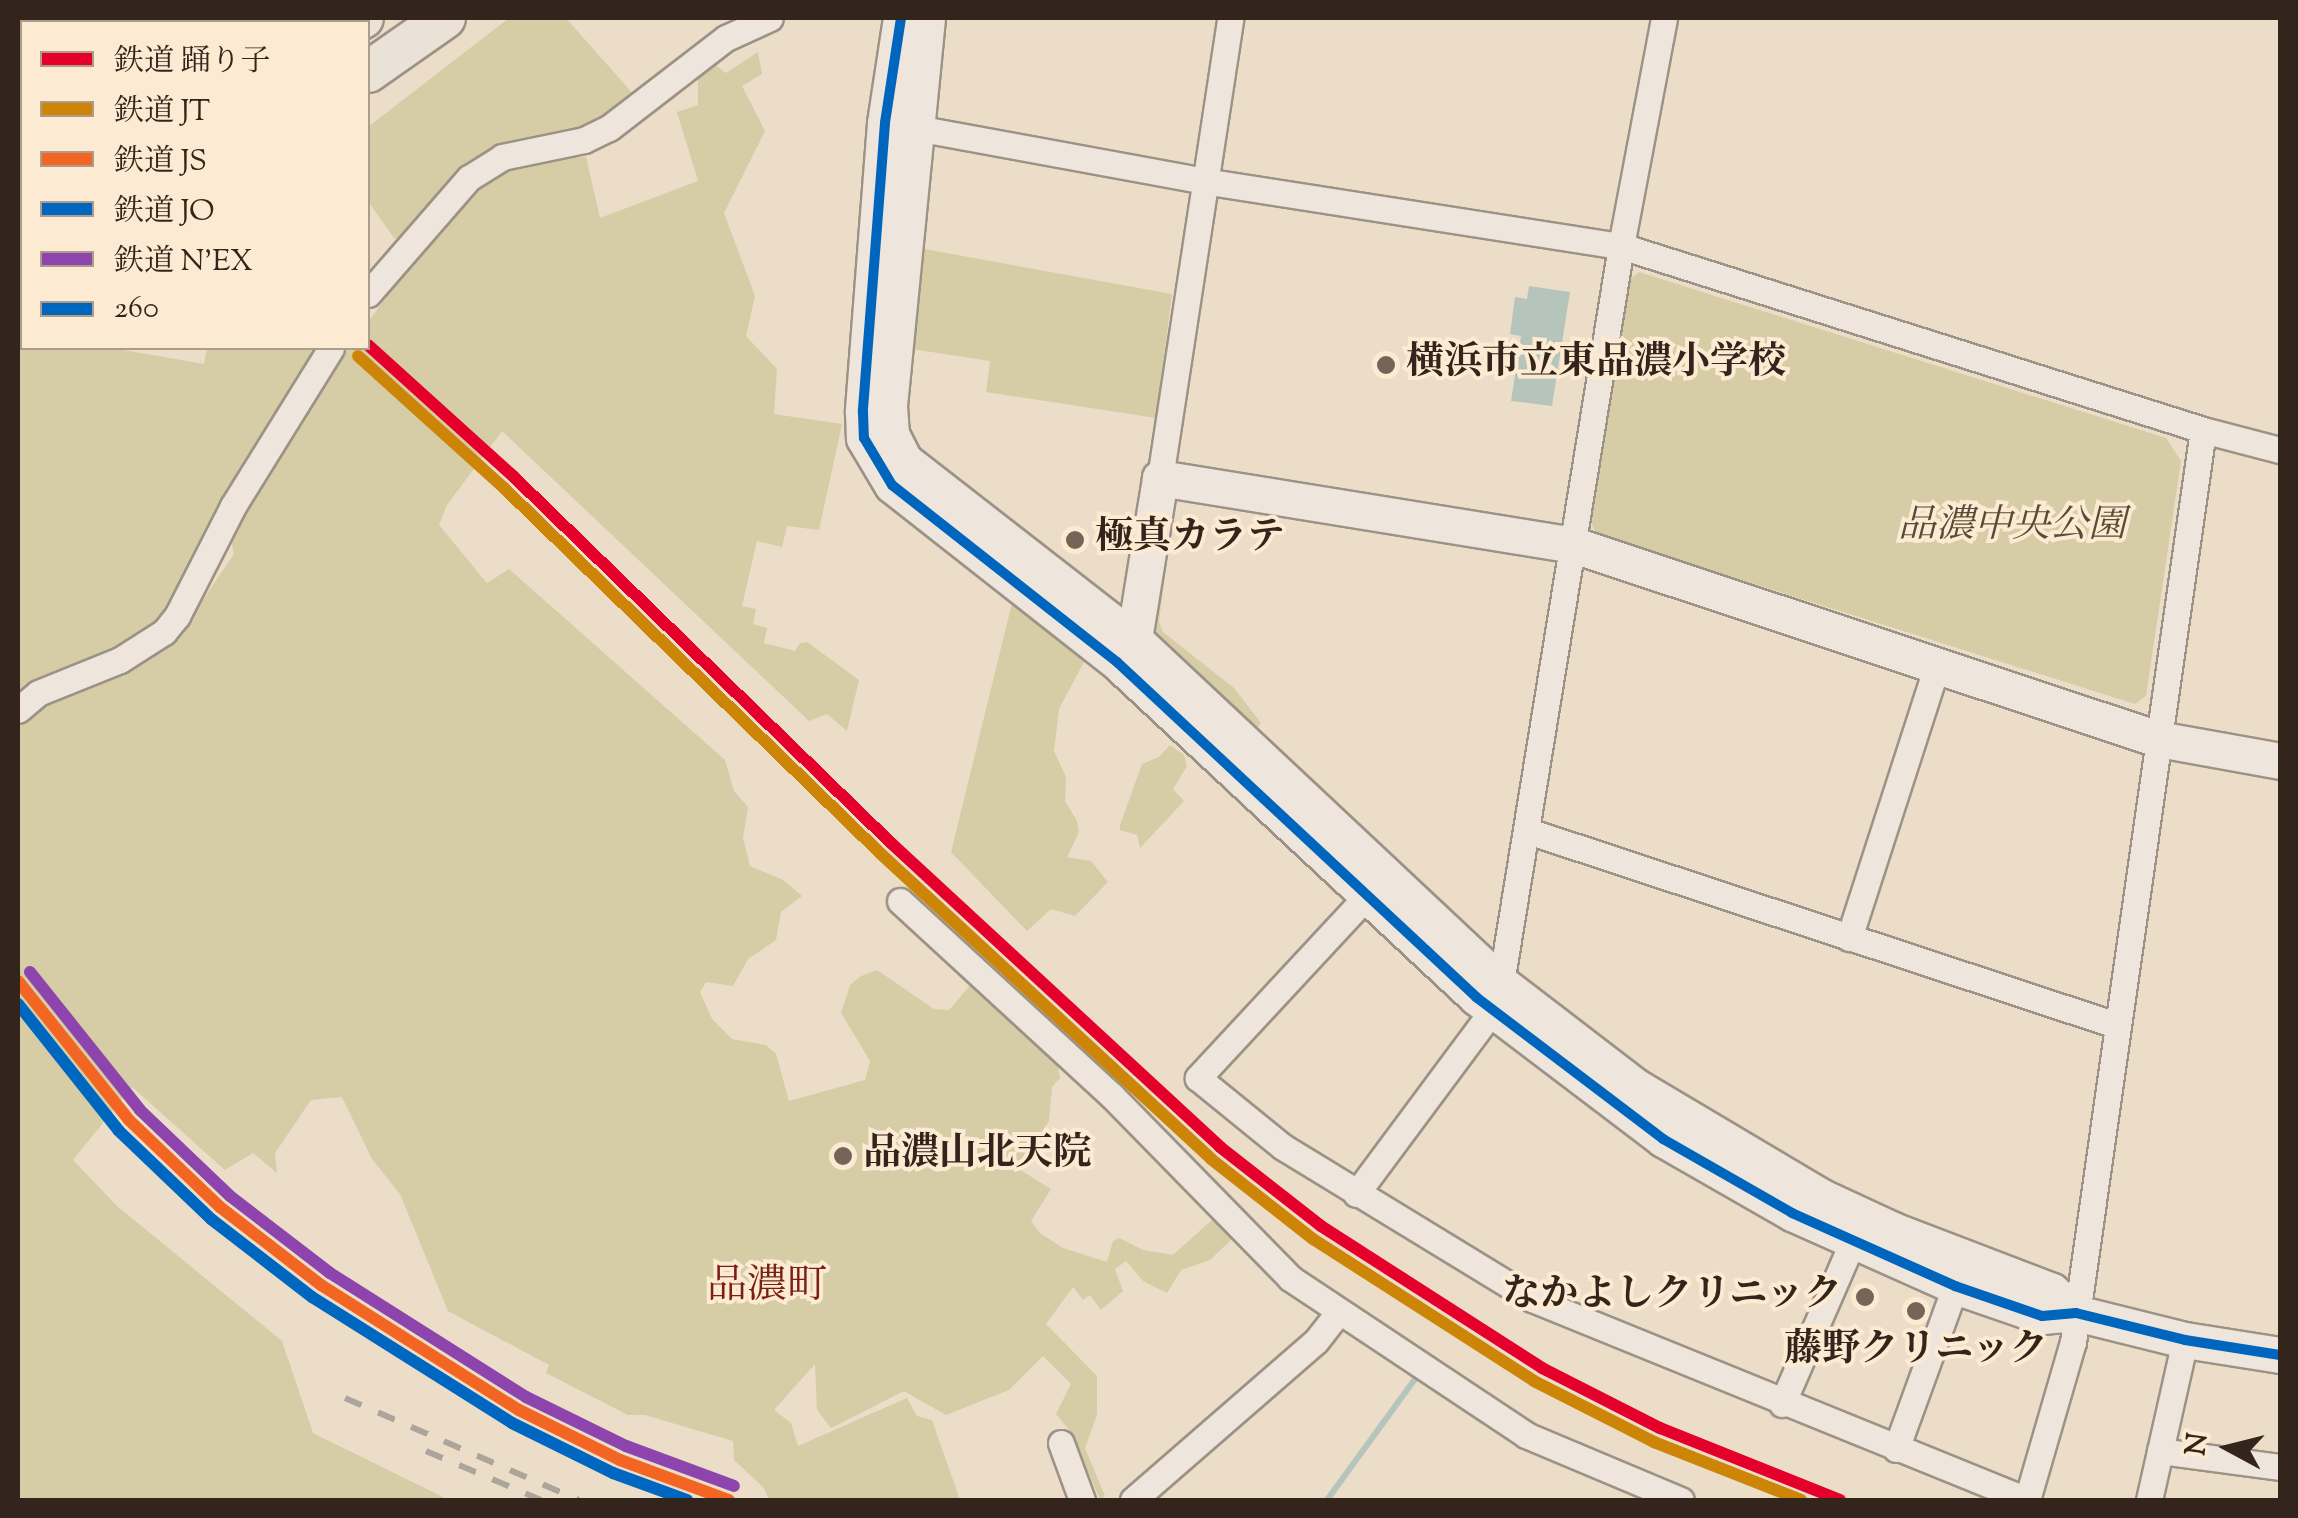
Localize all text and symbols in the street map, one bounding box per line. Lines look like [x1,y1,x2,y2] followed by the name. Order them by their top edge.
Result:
[20,20,370,350] legend
[114,41,270,84] text: 鉄道 踊り子
[114,91,210,134] text: 鉄道 JT
[114,141,207,184] text: 鉄道 JS
[114,191,215,234] text: 鉄道 JO
[114,241,253,284] text: 鉄道 N'EX
[114,288,159,331] text: 260
[1406,342,1786,388] place label: 横浜市立東品濃小学校
[1375,354,1397,376] marker: 横浜市立東品濃小学校
[1898,505,2126,551] park label: 品濃中央公園
[1095,517,1285,563] place label: 極真カラテ
[1064,529,1086,551] marker: 極真カラテ
[863,1133,1091,1179] place label: 品濃山北天院
[832,1145,854,1167] marker: 品濃山北天院
[707,1264,827,1312] district label: 品濃町
[1500,1274,1842,1320] place label: なかよしクリニック
[1852,1284,1878,1310] marker: なかよしクリニック
[1903,1298,1929,1324] marker: 藤野クリニック
[1783,1329,2049,1375] place label: 藤野クリニック
[2178,1398,2278,1498] north arrow
[2177,1431,2219,1458] text: N

